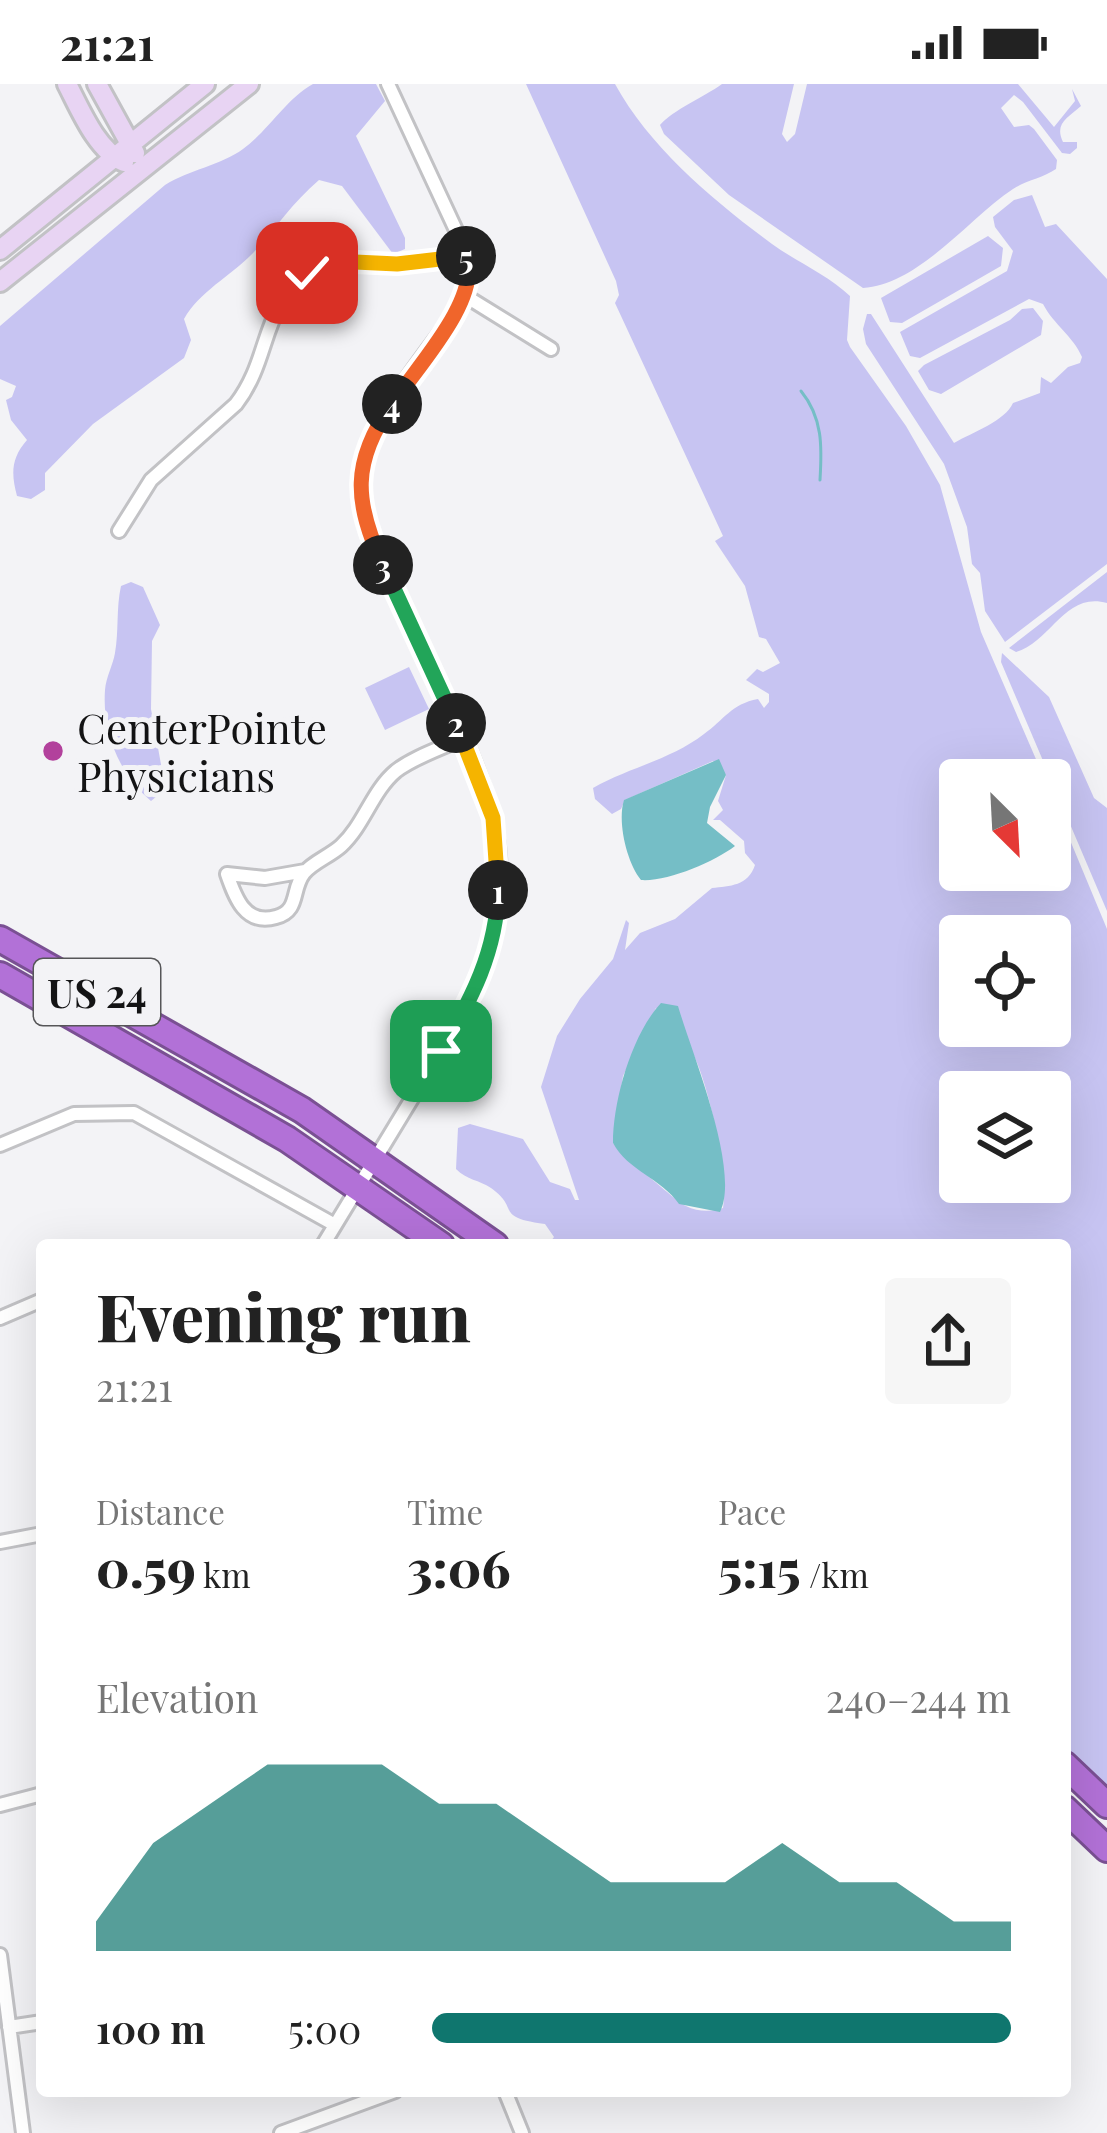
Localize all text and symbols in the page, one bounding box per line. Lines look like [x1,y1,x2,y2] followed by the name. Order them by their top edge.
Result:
[60,12,155,72] text: 21:21
[256,222,358,324] pin
[436,226,496,286] pin: 5
[458,234,474,278] text: 5
[274,240,340,306] icon: check
[362,374,422,434] pin: 4
[383,382,401,426] text: 4
[353,535,413,595] pin: 3
[375,543,391,587] text: 3
[426,693,486,753] pin: 2
[77,699,327,803] place label: CenterPointe Physicians
[447,701,465,745] text: 2
[40,738,66,764] marker: CenterPointe Physicians
[939,759,1071,891] north arrow
[939,759,1071,1203] map controls
[468,860,528,920] pin: 1
[492,868,504,912] text: 1
[939,915,1071,1047] button: locate
[34,959,160,1025] road number: US 24
[390,1000,492,1102] pin
[408,1018,474,1084] icon: arrive
[939,1071,1071,1203] button: layers
[96,1271,471,1359] text: Evening run
[885,1278,1011,1404] button: share
[96,1360,173,1412] text: 21:21
[96,1489,225,1533] text: Distance
[407,1489,483,1533] text: Time
[718,1489,786,1533] text: Pace
[96,1533,196,1601] text: 0.59
[407,1533,511,1601] text: 3:06
[718,1533,801,1601] text: 5:15
[196,1552,251,1596] text: km
[801,1552,869,1596] text: /km
[96,1671,258,1723] text: Elevation
[826,1671,1011,1723] text: 240–244 m
[96,2002,206,2054] text: 100 m
[288,2002,361,2054] text: 5:00

